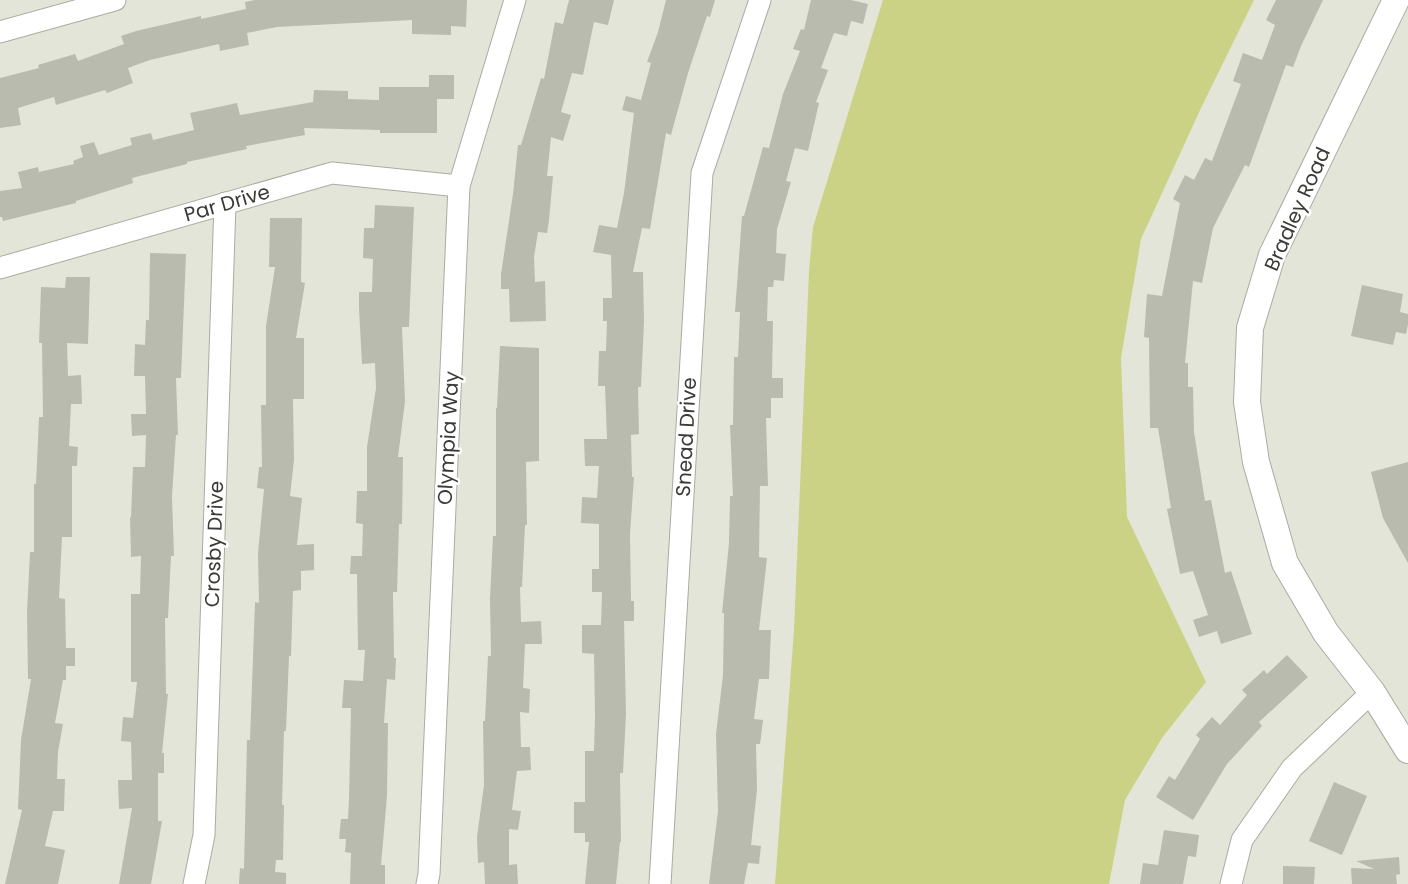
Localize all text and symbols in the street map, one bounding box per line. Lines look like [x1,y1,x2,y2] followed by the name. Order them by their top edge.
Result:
[1257,143,1337,275] street label: Bradley Road
[181,177,273,229] street label: Par Drive
[431,370,465,506] street label: Olympia Way
[669,377,703,497] street label: Snead Drive
[198,480,230,608] street label: Crosby Drive

